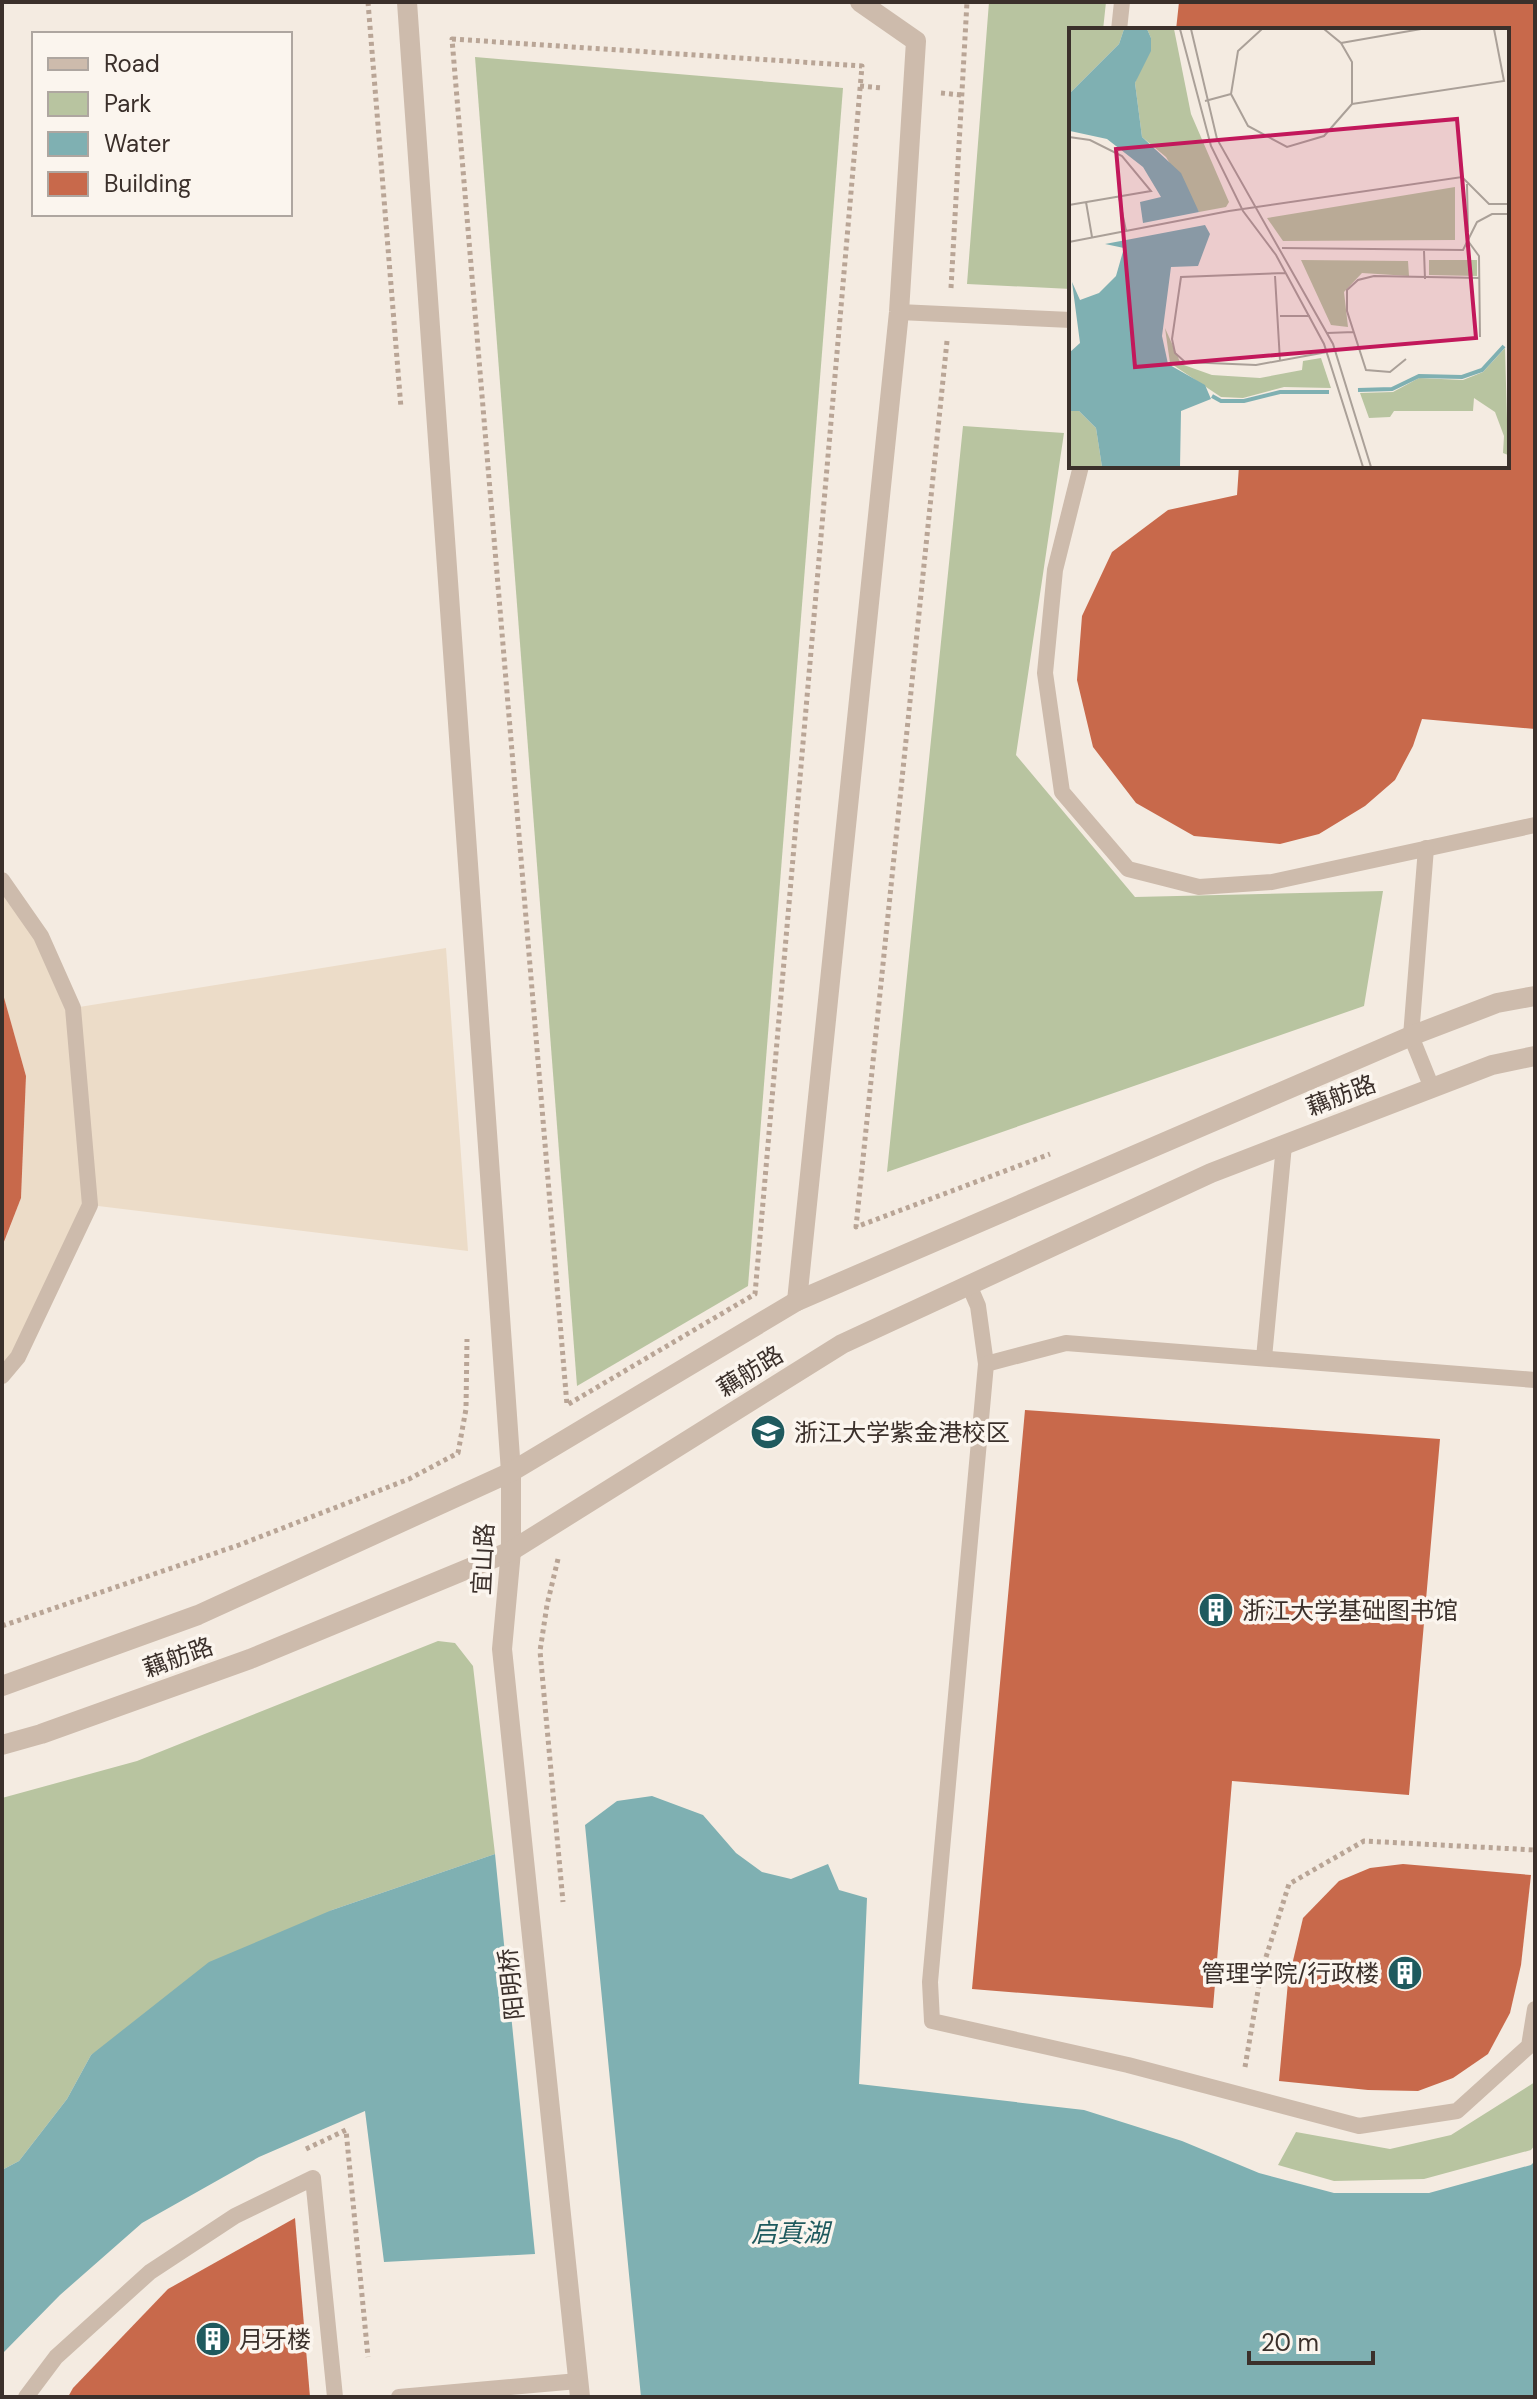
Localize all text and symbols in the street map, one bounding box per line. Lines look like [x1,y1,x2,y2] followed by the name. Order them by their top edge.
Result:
[1069,28,1509,468] inset map
[32,32,292,216] legend
[104,48,160,79] text: Road
[104,88,151,119] text: Park
[104,128,170,159] text: Water
[104,168,191,199] text: Building
[1302,1068,1380,1122] street label: 藕舫路
[711,1339,789,1403] street label: 藕舫路
[749,1413,787,1451] school or university icon: 浙江大学紫金港校区
[794,1417,1010,1448] place label: 浙江大学紫金港校区
[466,1522,500,1596] street label: 宜山路
[1197,1591,1235,1629] building icon: 浙江大学基础图书馆
[1242,1595,1458,1626] place label: 浙江大学基础图书馆
[139,1630,217,1684] street label: 藕舫路
[492,1947,530,2021] street label: 阳明桥
[1386,1954,1424,1992] building icon: 管理学院/行政楼
[1202,1958,1379,1989] place label: 管理学院/行政楼
[751,2216,833,2250] water label: 启真湖
[1249,2315,1373,2365] scale bar
[194,2320,232,2358] building icon: 月牙楼
[239,2324,311,2355] place label: 月牙楼
[1261,2327,1319,2358] text: 20 m

